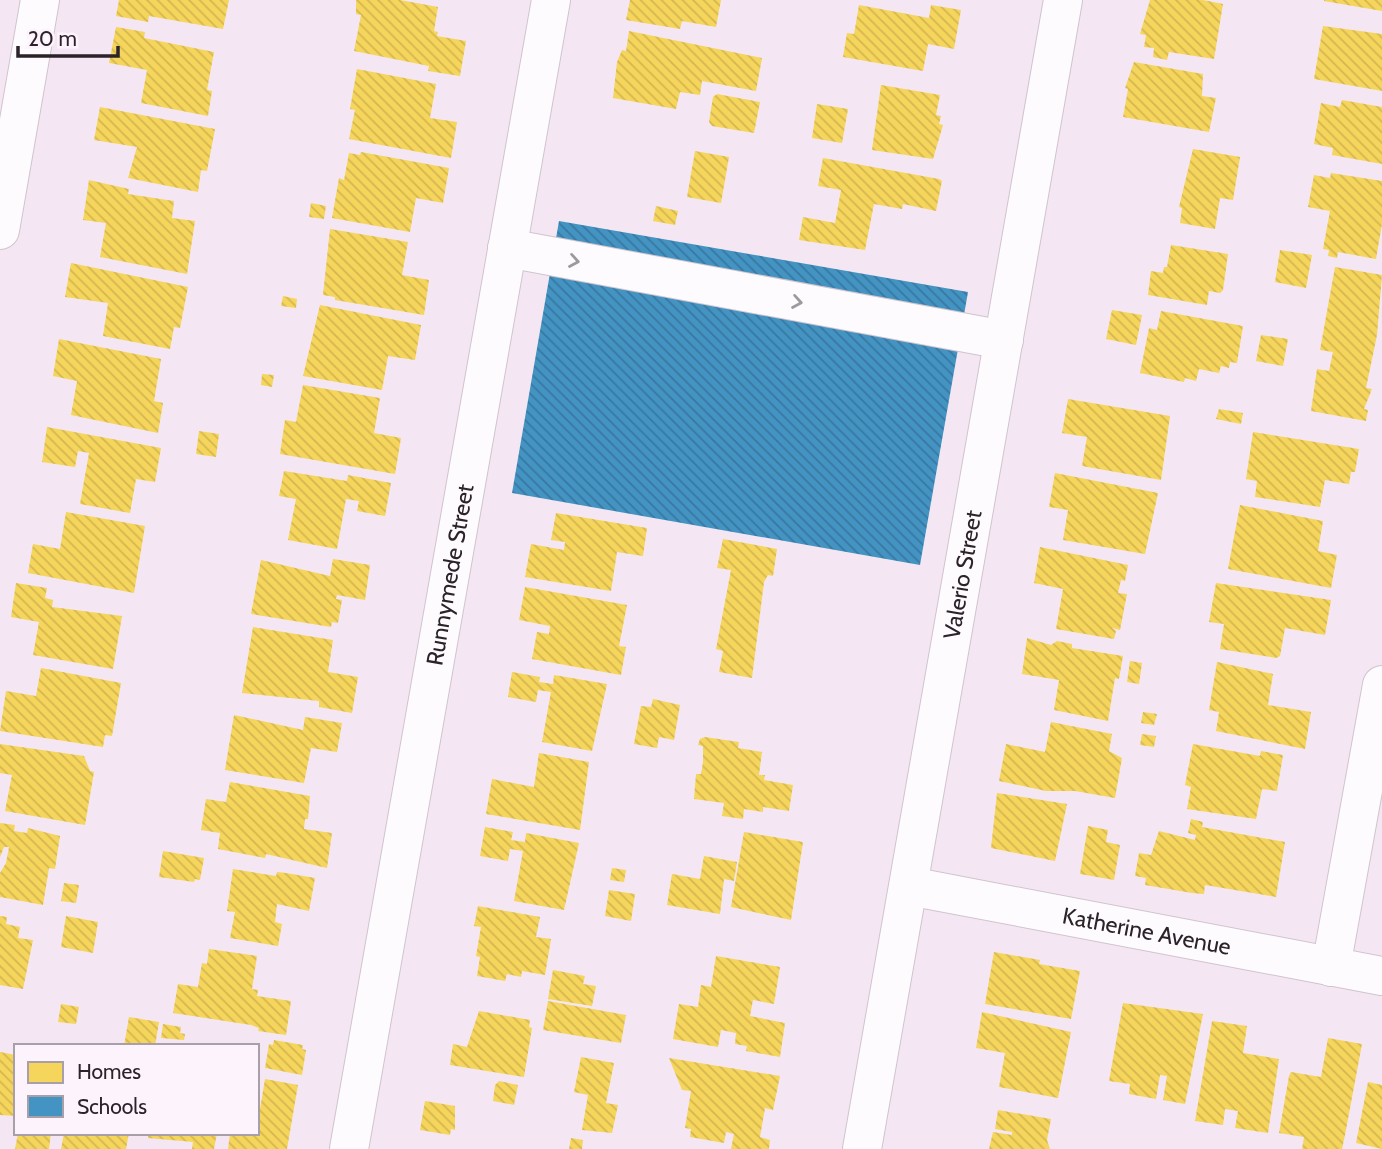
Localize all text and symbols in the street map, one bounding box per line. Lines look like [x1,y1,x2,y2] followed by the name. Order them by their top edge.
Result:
[18,14,117,58] scale bar
[28,26,77,51] text: 20 m
[568,252,580,267] one-way arrow
[791,293,803,308] one-way arrow
[420,482,480,668] street label: Runnymede Street
[937,508,988,641] street label: Valerio Street
[1060,902,1233,961] street label: Katherine Avenue
[14,1044,259,1135] legend
[77,1059,141,1084] text: Homes
[77,1094,147,1119] text: Schools

